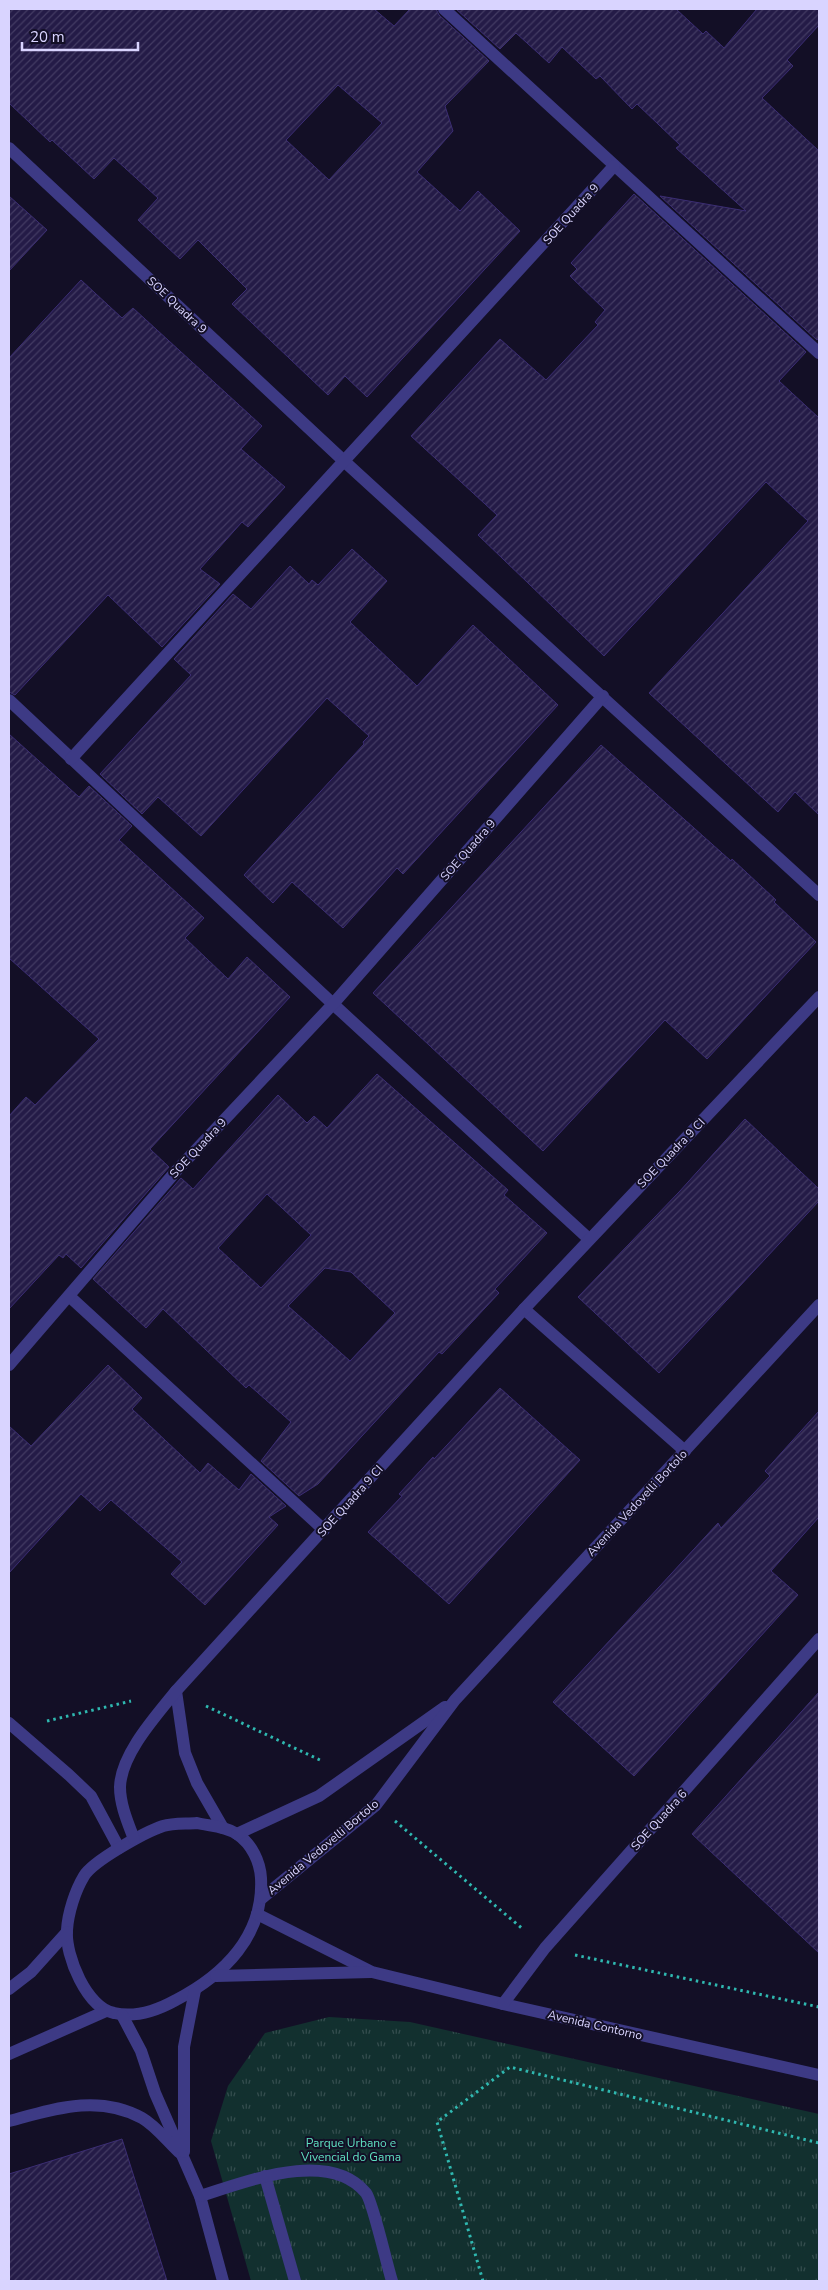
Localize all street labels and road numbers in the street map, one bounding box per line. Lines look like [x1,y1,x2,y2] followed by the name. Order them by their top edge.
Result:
[539,180,603,248] street label: SOE Quadra 9
[143,273,211,337] street label: SOE Quadra 9
[437,816,499,884] street label: SOE Quadra 9
[166,1114,230,1182] street label: SOE Quadra 9
[634,1115,708,1191] street label: SOE Quadra 9 CI
[583,1446,691,1560] street label: Avenida Vedovelli Bortolo
[314,1462,386,1540] street label: SOE Quadra 9 CI
[627,1786,691,1854] street label: SOE Quadra 6
[264,1796,382,1898] street label: Avenida Vedovelli Bortolo
[546,2006,644,2044] street label: Avenida Contorno

